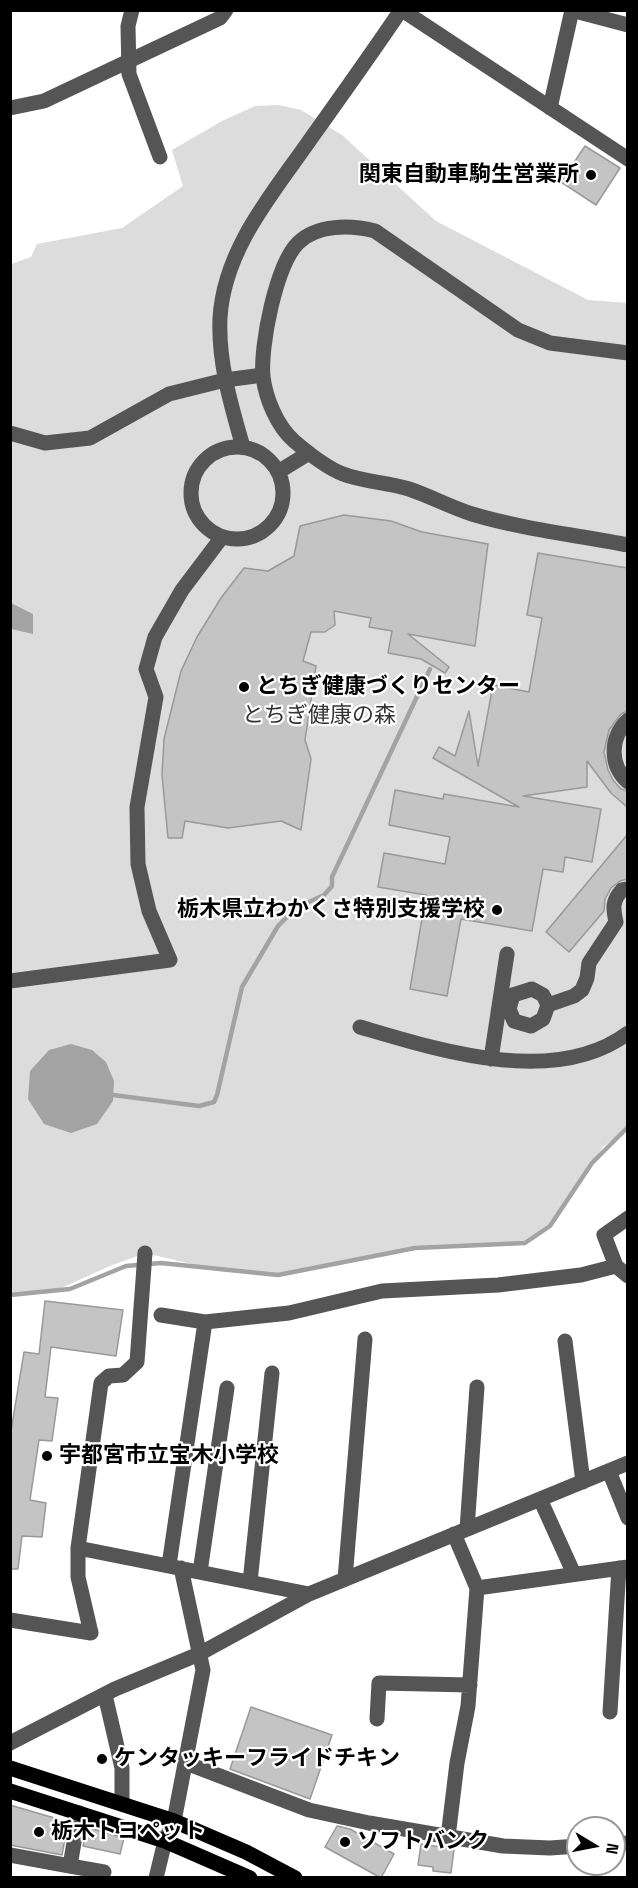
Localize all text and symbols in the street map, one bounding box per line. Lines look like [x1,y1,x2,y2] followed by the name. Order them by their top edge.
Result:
[359,162,579,188] place label: 関東自動車駒生営業所
[584,168,598,182] marker: 関東自動車駒生営業所
[256,674,520,700] place label: とちぎ健康づくりセンター
[237,680,251,694] marker: とちぎ健康づくりセンター
[242,703,396,729] park label: とちぎ健康の森
[177,897,485,923] place label: 栃木県立わかくさ特別支援学校
[490,903,504,917] marker: 栃木県立わかくさ特別支援学校
[59,1443,279,1469] place label: 宇都宮市立宝木小学校
[40,1449,54,1463] marker: 宇都宮市立宝木小学校
[114,1746,400,1772] place label: ケンタッキーフライドチキン
[95,1752,109,1766] marker: ケンタッキーフライドチキン
[566,1816,626,1876] north arrow
[51,1819,205,1845] place label: 栃木トヨペット
[32,1825,46,1839] marker: 栃木トヨペット
[357,1829,489,1855] place label: ソフトバンク
[338,1835,352,1849] marker: ソフトバンク
[601,1842,624,1856] text: N

